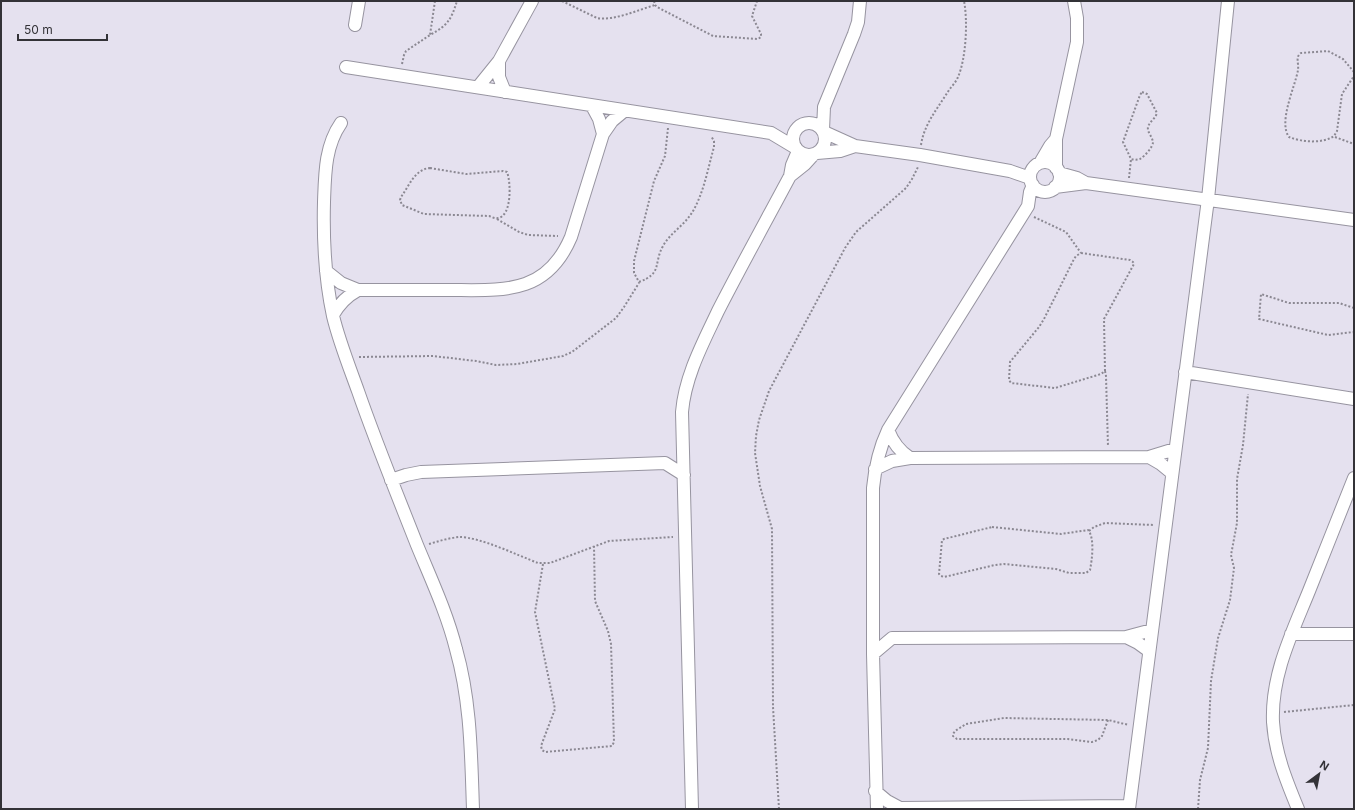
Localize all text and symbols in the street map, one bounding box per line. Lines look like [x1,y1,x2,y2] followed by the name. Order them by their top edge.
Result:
[18,16,107,42] scale bar
[24,22,53,37] text: 50 m
[1299,754,1339,794] north arrow
[1317,757,1332,774] text: N

